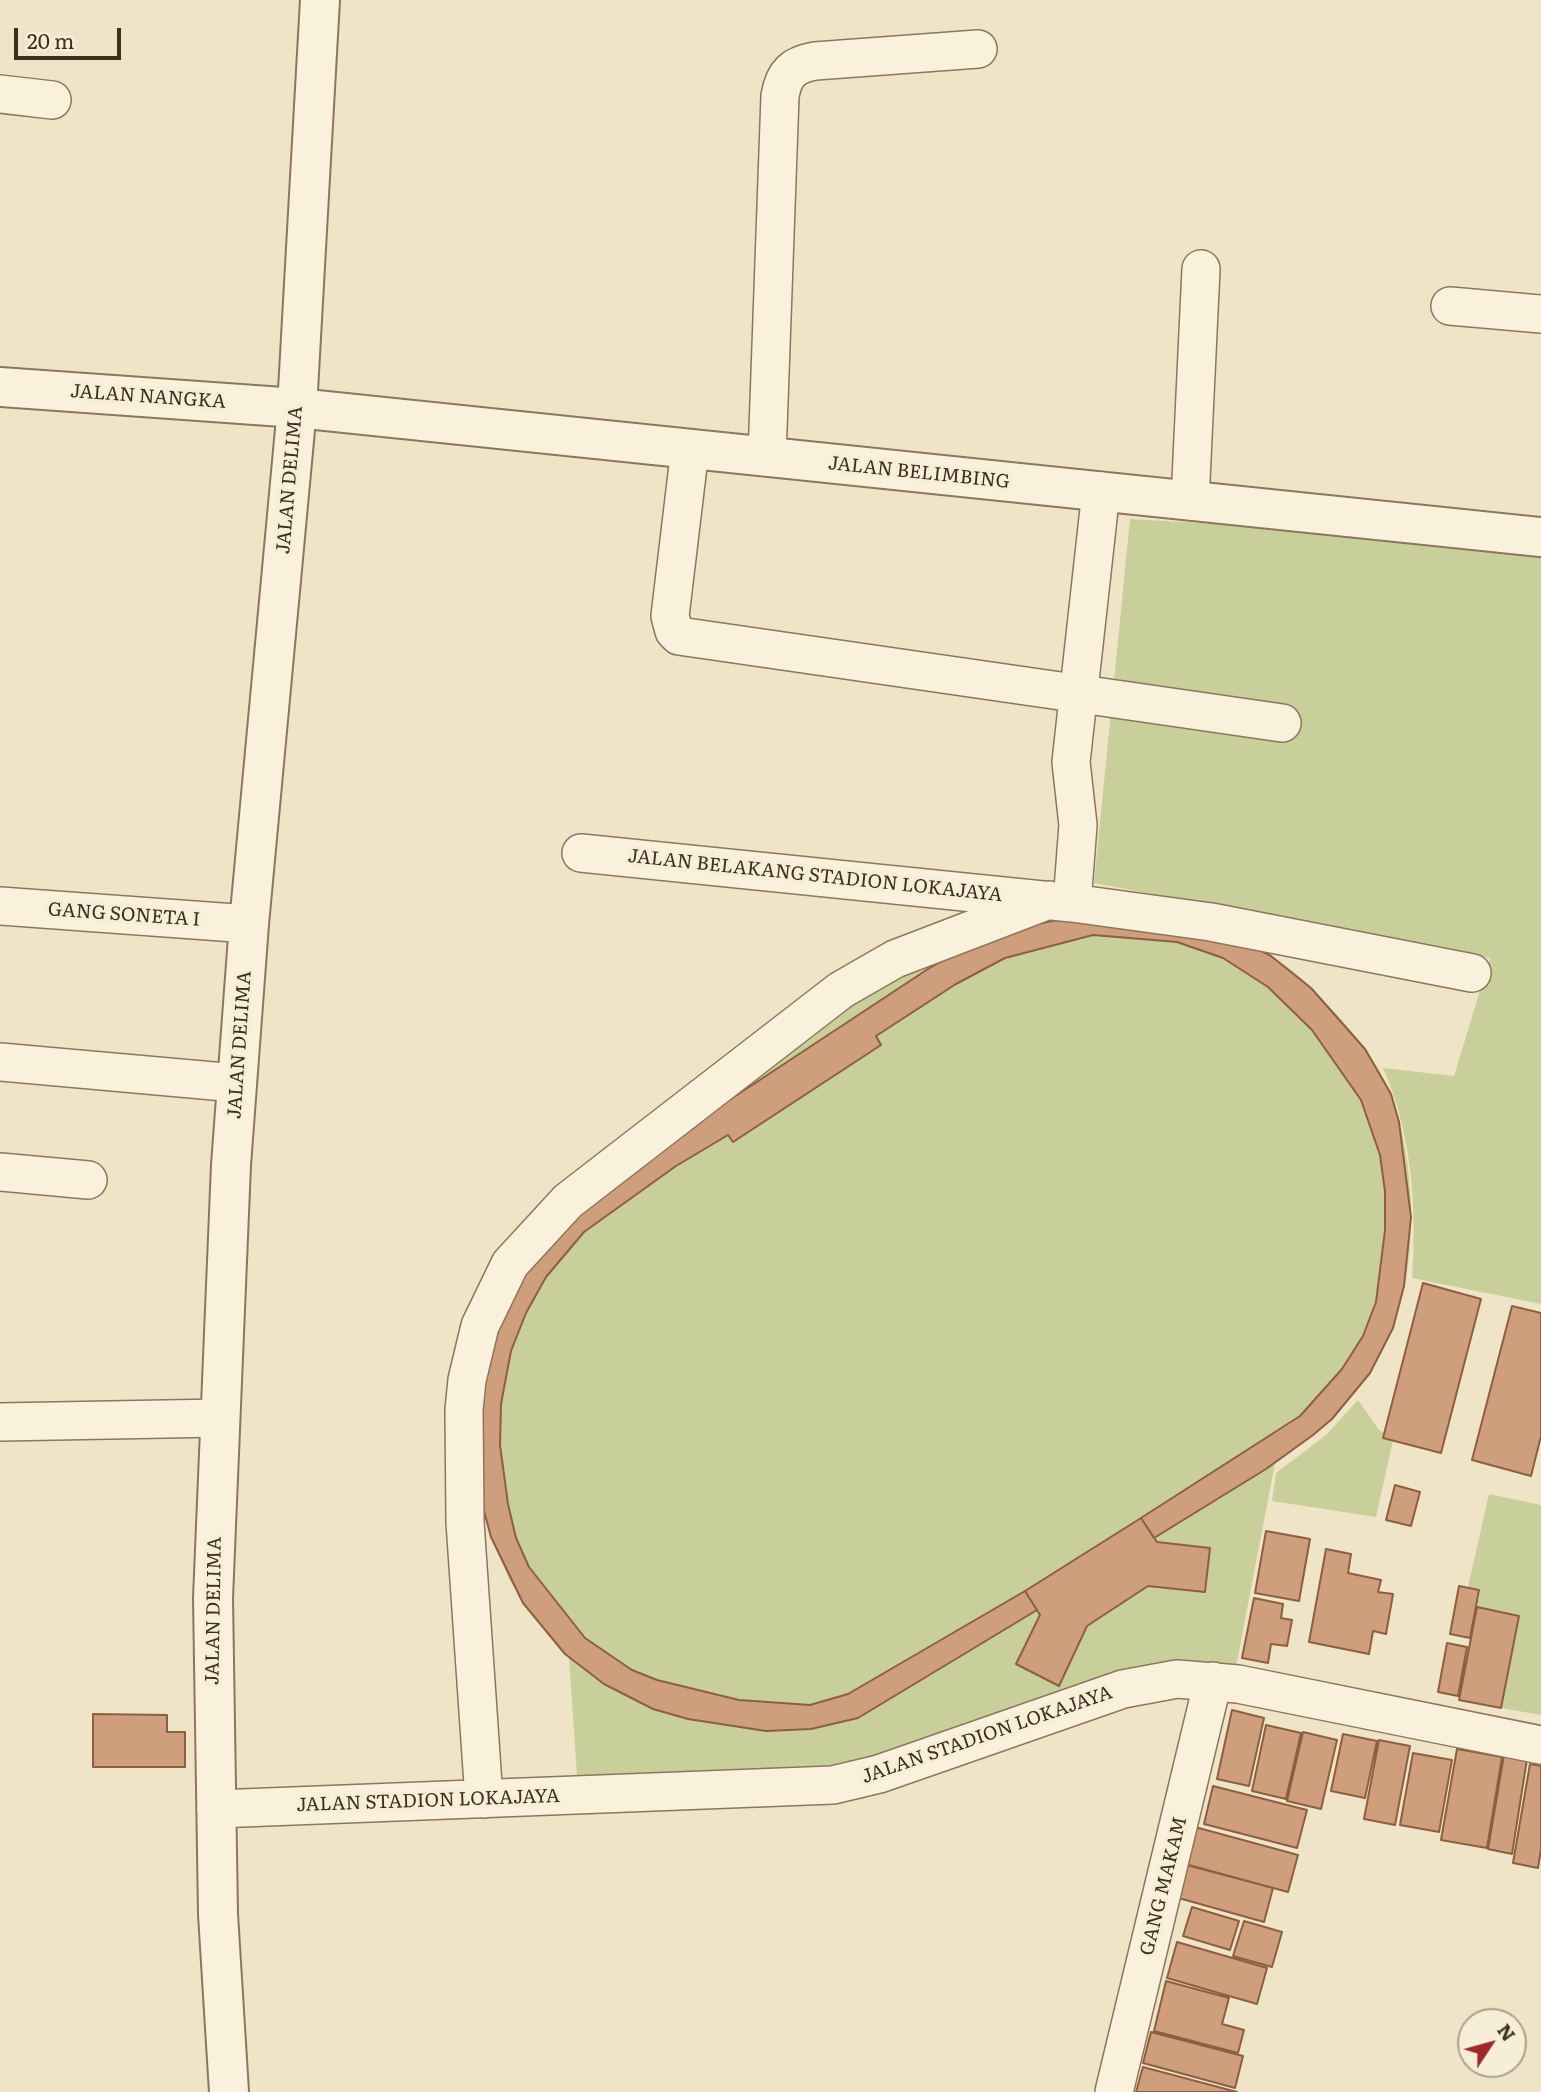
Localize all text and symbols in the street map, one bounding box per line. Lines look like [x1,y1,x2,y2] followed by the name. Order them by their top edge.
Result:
[18,14,124,58] scale bar
[27,24,74,55] text: 20 m
[69,380,227,414] street label: JALAN NANGKA
[272,405,308,555] street label: JALAN DELIMA
[827,452,1011,494] street label: JALAN BELIMBING
[627,845,1003,907] street label: JALAN BELAKANG STADION LOKAJAYA
[47,898,201,932] street label: GANG SONETA I
[223,970,257,1120] street label: JALAN DELIMA
[201,1537,227,1685] street label: JALAN DELIMA
[859,1681,1115,1789] street label: JALAN STADION LOKAJAYA
[296,1785,560,1817] street label: JALAN STADION LOKAJAYA
[1136,1814,1192,1958] street label: GANG MAKAM
[1457,2008,1527,2078] north arrow
[1491,2017,1523,2047] text: N

